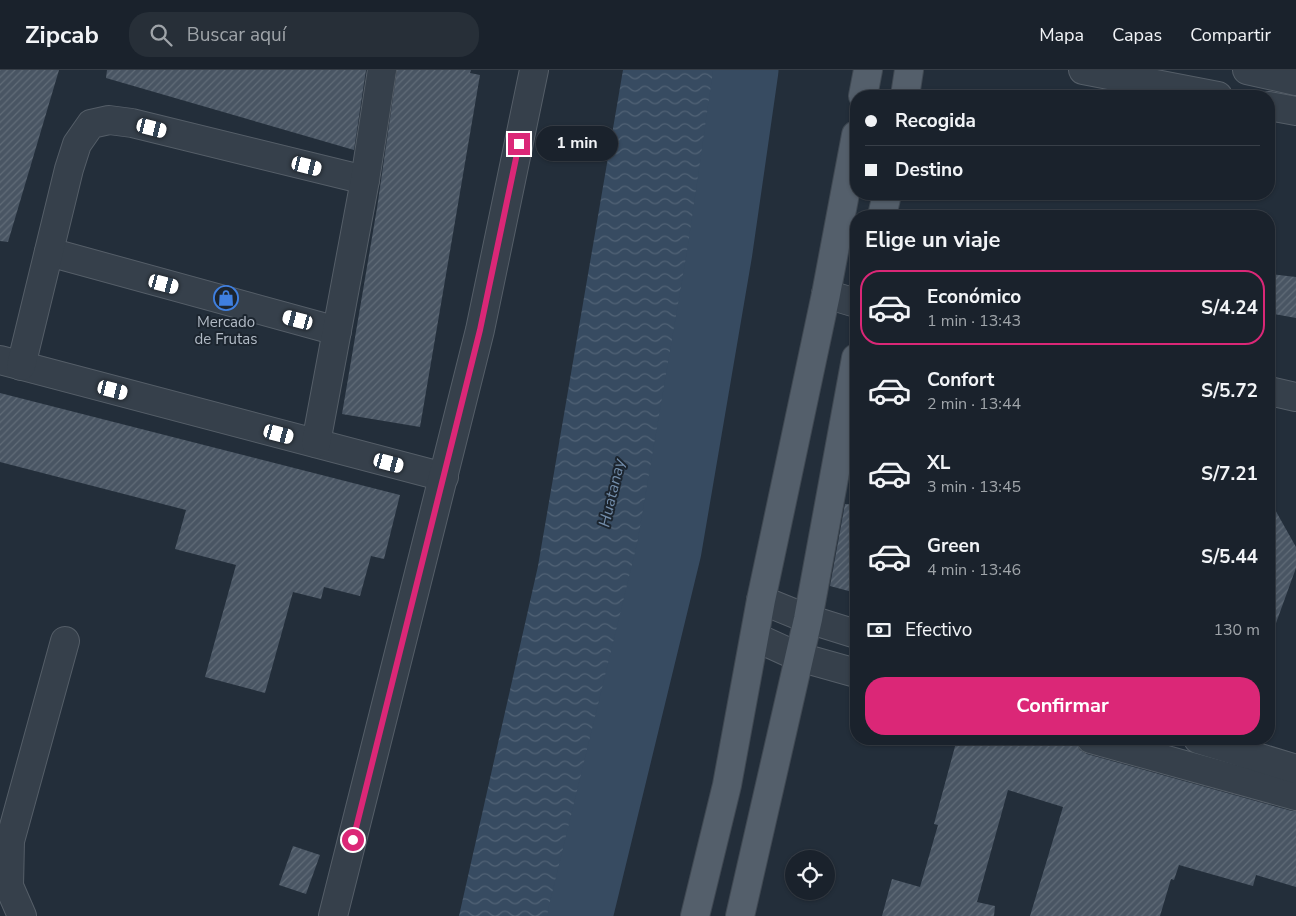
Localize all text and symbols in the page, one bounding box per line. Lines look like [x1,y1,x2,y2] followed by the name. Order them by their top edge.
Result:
[129,12,479,57] search box
[25,19,99,51] text: Zipcab
[147,21,175,49] icon: search
[187,22,286,48] text: Buscar aquí
[1039,23,1084,47] text: Mapa
[1112,23,1162,47] text: Capas
[1190,23,1271,47] text: Compartir
[895,108,976,134] text: Recogida
[135,117,168,139] car
[536,126,619,162] callout: 1 min
[556,132,598,154] text: 1 min
[508,133,530,155] route end
[290,155,323,177] car
[895,157,963,183] text: Destino
[865,225,1000,255] text: Elige un viaje
[147,273,180,295] car
[927,284,1021,310] text: Económico
[213,285,239,311] shop icon: Mercado de Frutas
[867,285,912,330] icon: car
[1201,295,1258,321] text: S/4.24
[281,309,314,331] car
[927,310,1021,332] text: 1 min · 13:43
[195,312,257,349] place label: Mercado de Frutas
[927,367,994,393] text: Confort
[867,368,912,413] icon: car
[1201,378,1258,404] text: S/5.72
[96,379,129,401] car
[927,393,1021,415] text: 2 min · 13:44
[262,423,295,445] car
[927,450,950,476] text: XL
[867,451,912,496] icon: car
[372,452,405,474] car
[593,456,631,529] water label: Huatanay
[1201,461,1258,487] text: S/7.21
[927,476,1021,498] text: 3 min · 13:45
[927,533,980,559] text: Green
[867,534,912,579] icon: car
[1201,544,1258,570] text: S/5.44
[927,559,1021,581] text: 4 min · 13:46
[865,616,893,644] icon: cash
[905,617,972,643] text: Efectivo
[1213,619,1260,641] text: 130 m
[865,677,1260,735] button: Confirmar
[342,829,364,851] route start
[785,850,835,900] map controls
[785,850,835,900] button: locate

